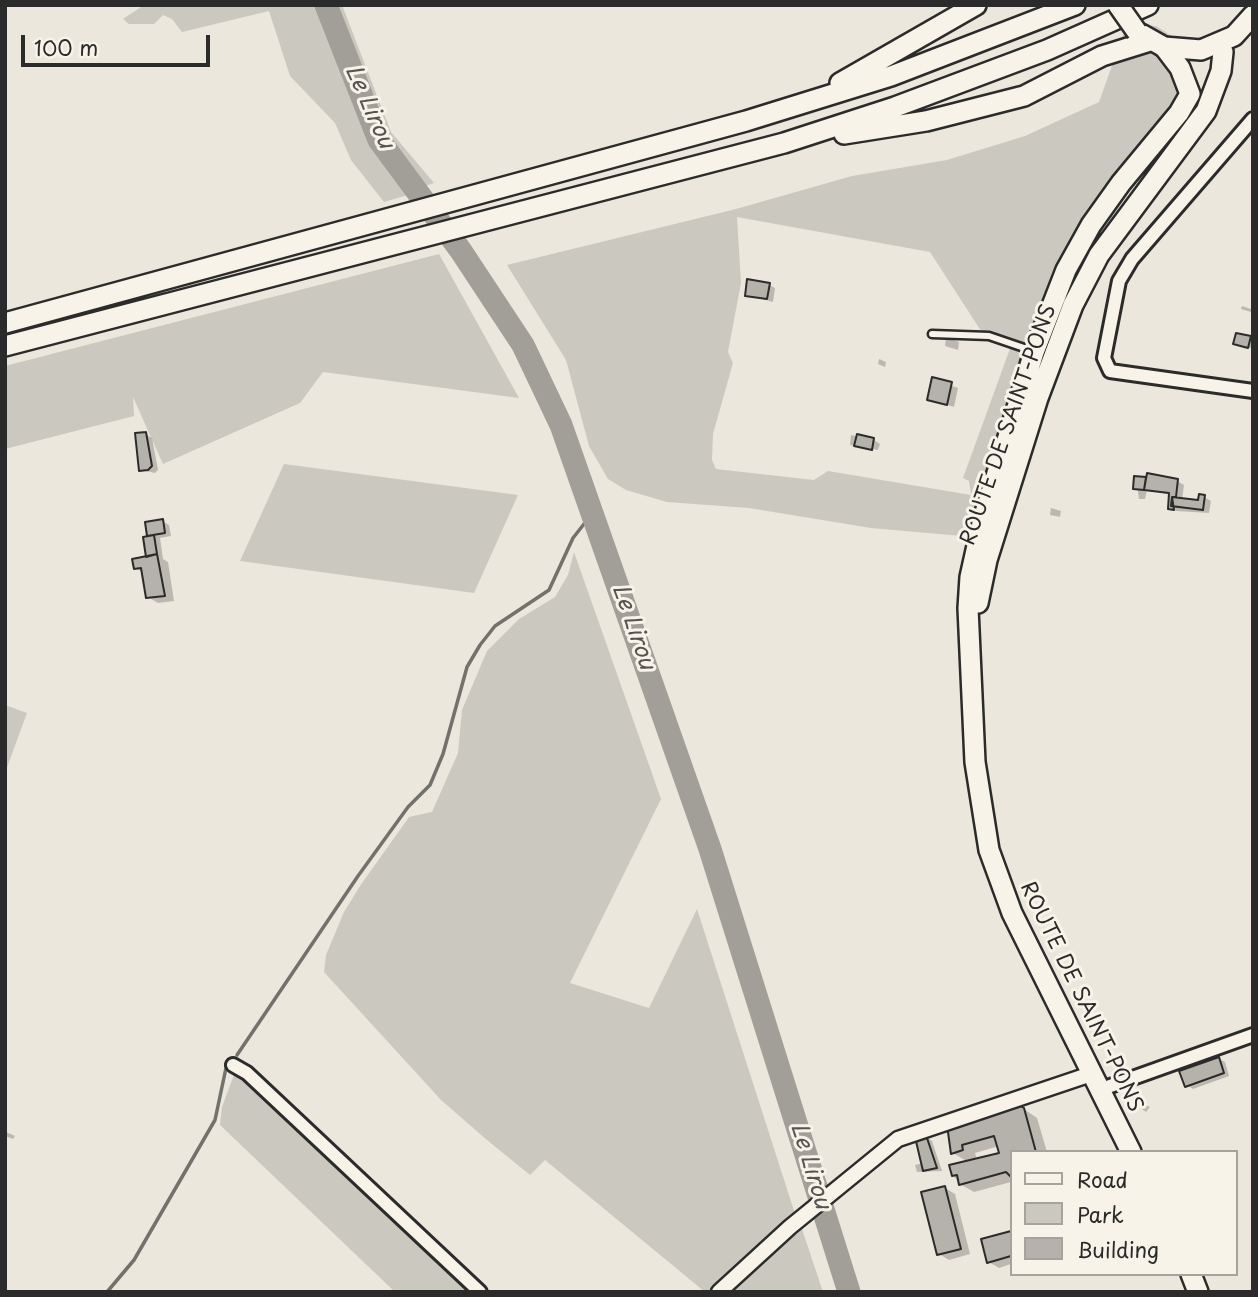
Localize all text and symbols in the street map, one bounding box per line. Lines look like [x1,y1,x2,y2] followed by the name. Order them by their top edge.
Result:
[24,21,214,65] scale bar
[34,31,98,63] text: 100 m
[338,61,400,153] water label: Le Lirou
[956,301,1062,549] street label: ROUTE DE SAINT-PONS
[606,581,660,673] water label: Le Lirou
[1014,878,1148,1116] street label: ROUTE DE SAINT-PONS
[784,1120,836,1212] water label: Le Lirou
[1010,1150,1237,1276] legend
[1077,1163,1128,1195] text: Road
[1077,1198,1124,1230] text: Park
[1077,1233,1159,1265] text: Building

